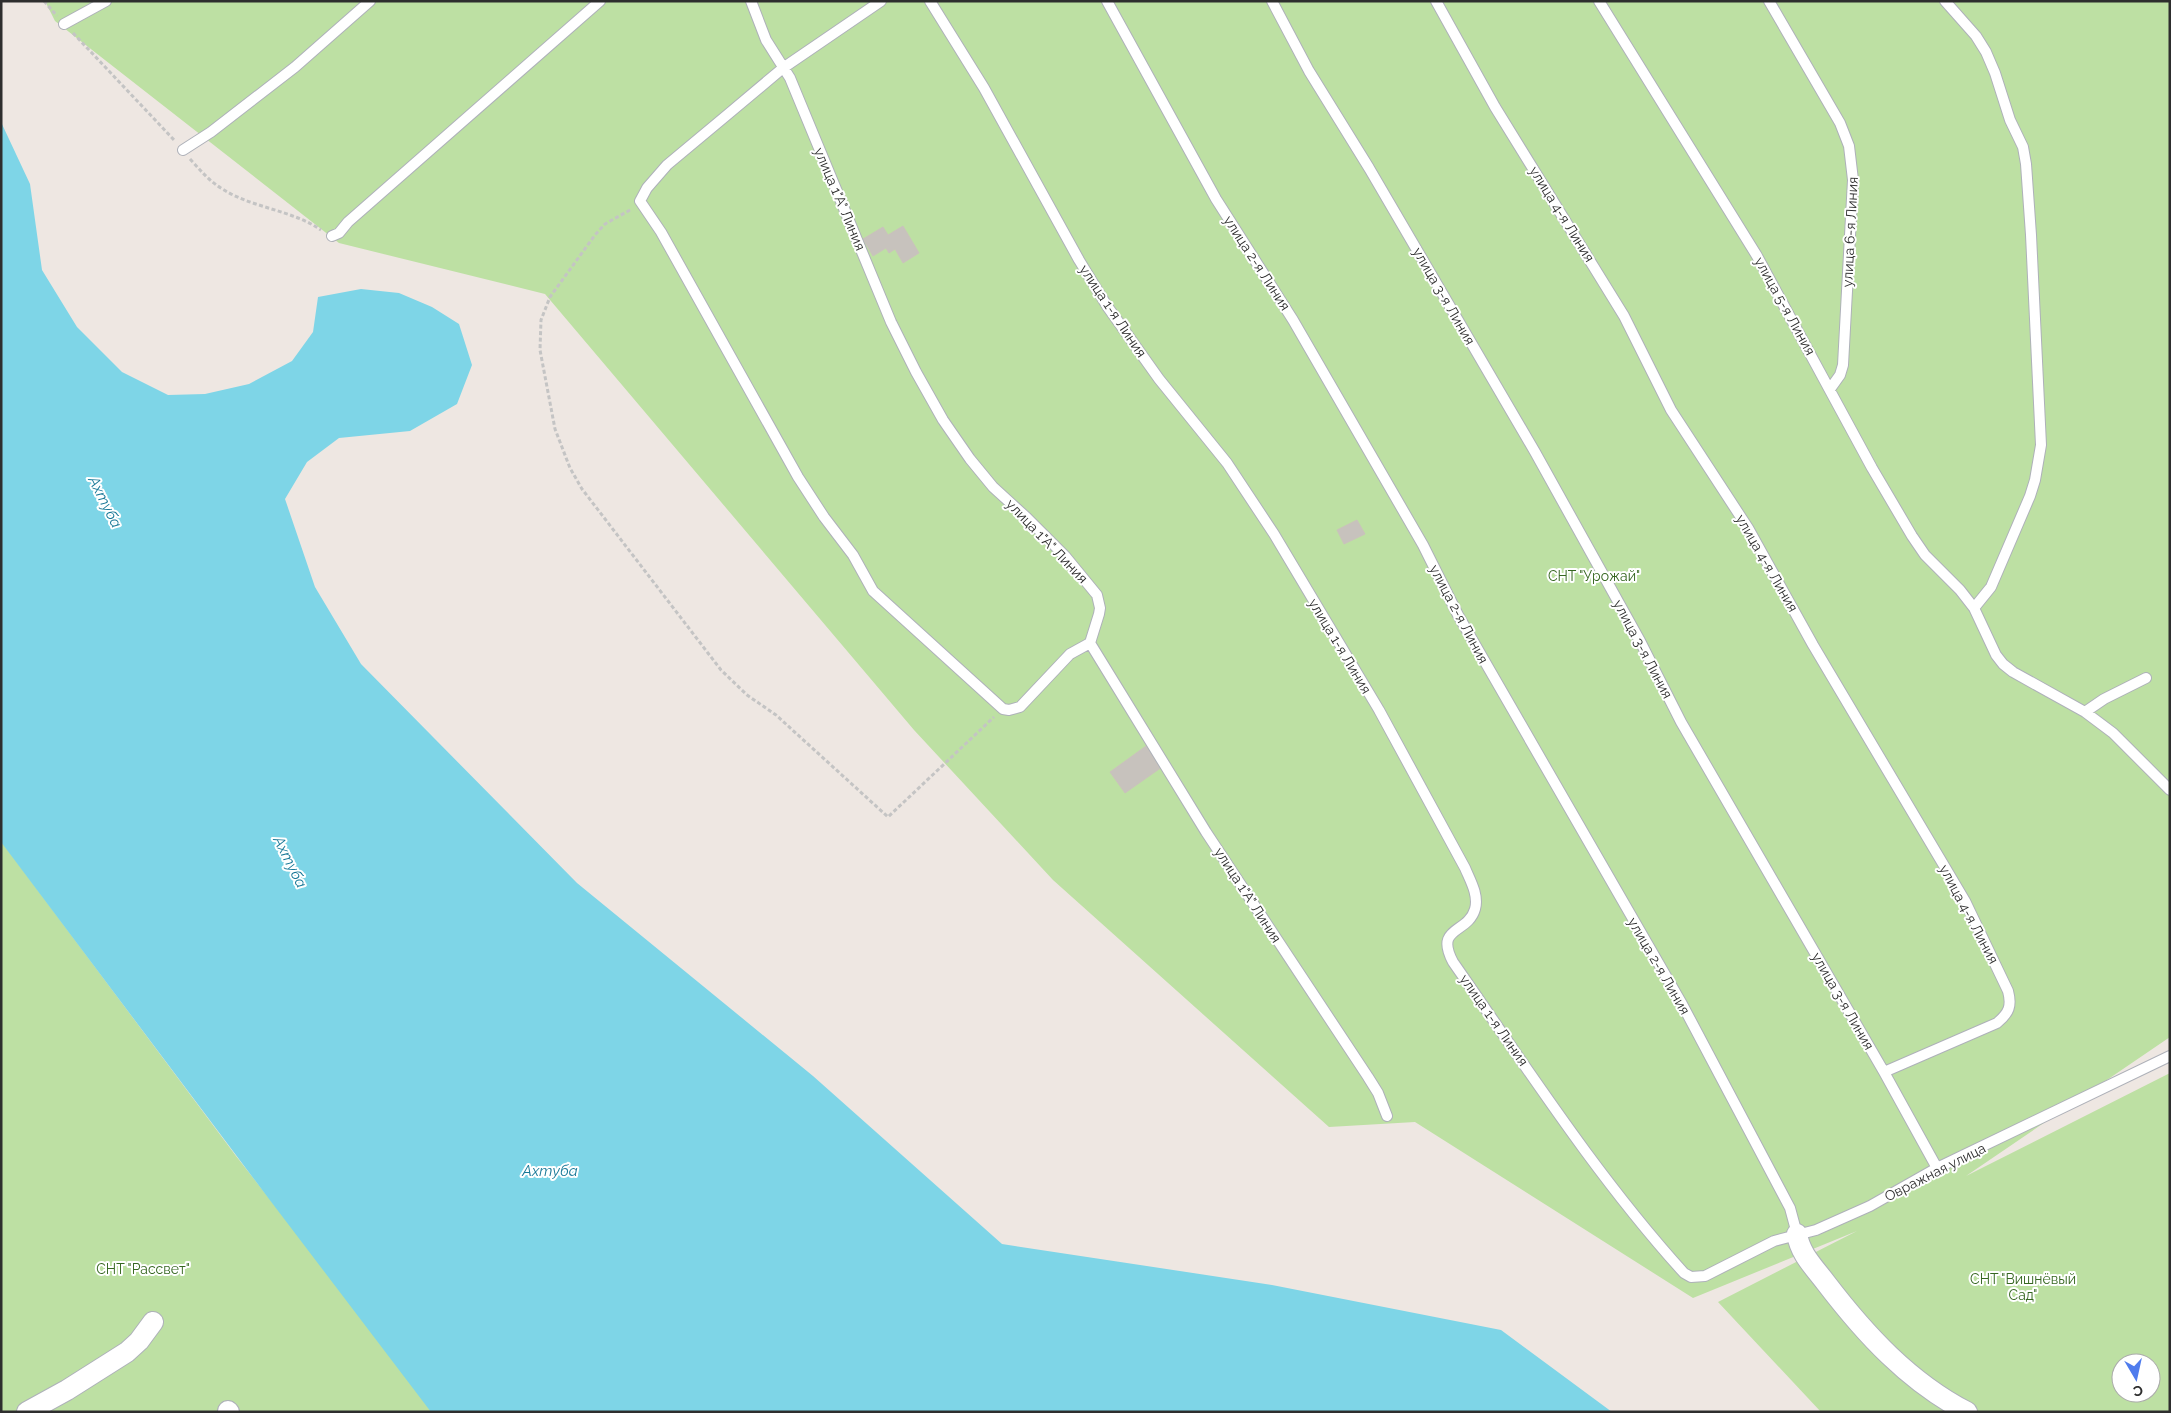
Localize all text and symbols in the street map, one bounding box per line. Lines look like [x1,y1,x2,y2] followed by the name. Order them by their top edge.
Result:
[811,145,869,253] street label: улица 1"А" Линия
[1526,163,1598,265] street label: улица 4-я Линия
[1839,176,1861,288] street label: улица 6-я Линия
[1220,213,1294,313] street label: улица 2-я Линия
[1410,245,1478,347] street label: улица 3-я Линия
[1751,254,1819,358] street label: улица 5-я Линия
[1076,262,1150,360] street label: улица 1-я Линия
[84,472,126,531] water label: Ахтуба
[1003,496,1091,586] street label: улица 1"А" Линия
[1733,511,1801,615] street label: улица 4-я Линия
[1426,562,1492,666] street label: улица 2-я Линия
[1548,568,1640,584] park label: СНТ "Урожай"
[1305,596,1375,696] street label: улица 1-я Линия
[1610,597,1676,701] street label: улица 3-я Линия
[269,832,311,891] water label: Ахтуба
[1211,844,1285,946] street label: улица 1"А" Линия
[1936,862,2002,966] street label: улица 4-я Линия
[1625,915,1693,1017] street label: улица 2-я Линия
[1809,950,1877,1052] street label: улица 3-я Линия
[1456,971,1532,1069] street label: улица 1-я Линия
[1882,1140,1988,1204] street label: Овражная улица
[521,1162,578,1180] water label: Ахтуба
[96,1261,190,1277] park label: СНТ "Рассвет"
[1970,1271,2076,1303] park label: СНТ "Вишнёвый Сад"
[2111,1353,2161,1403] north arrow
[2132,1382,2144,1400] text: С

